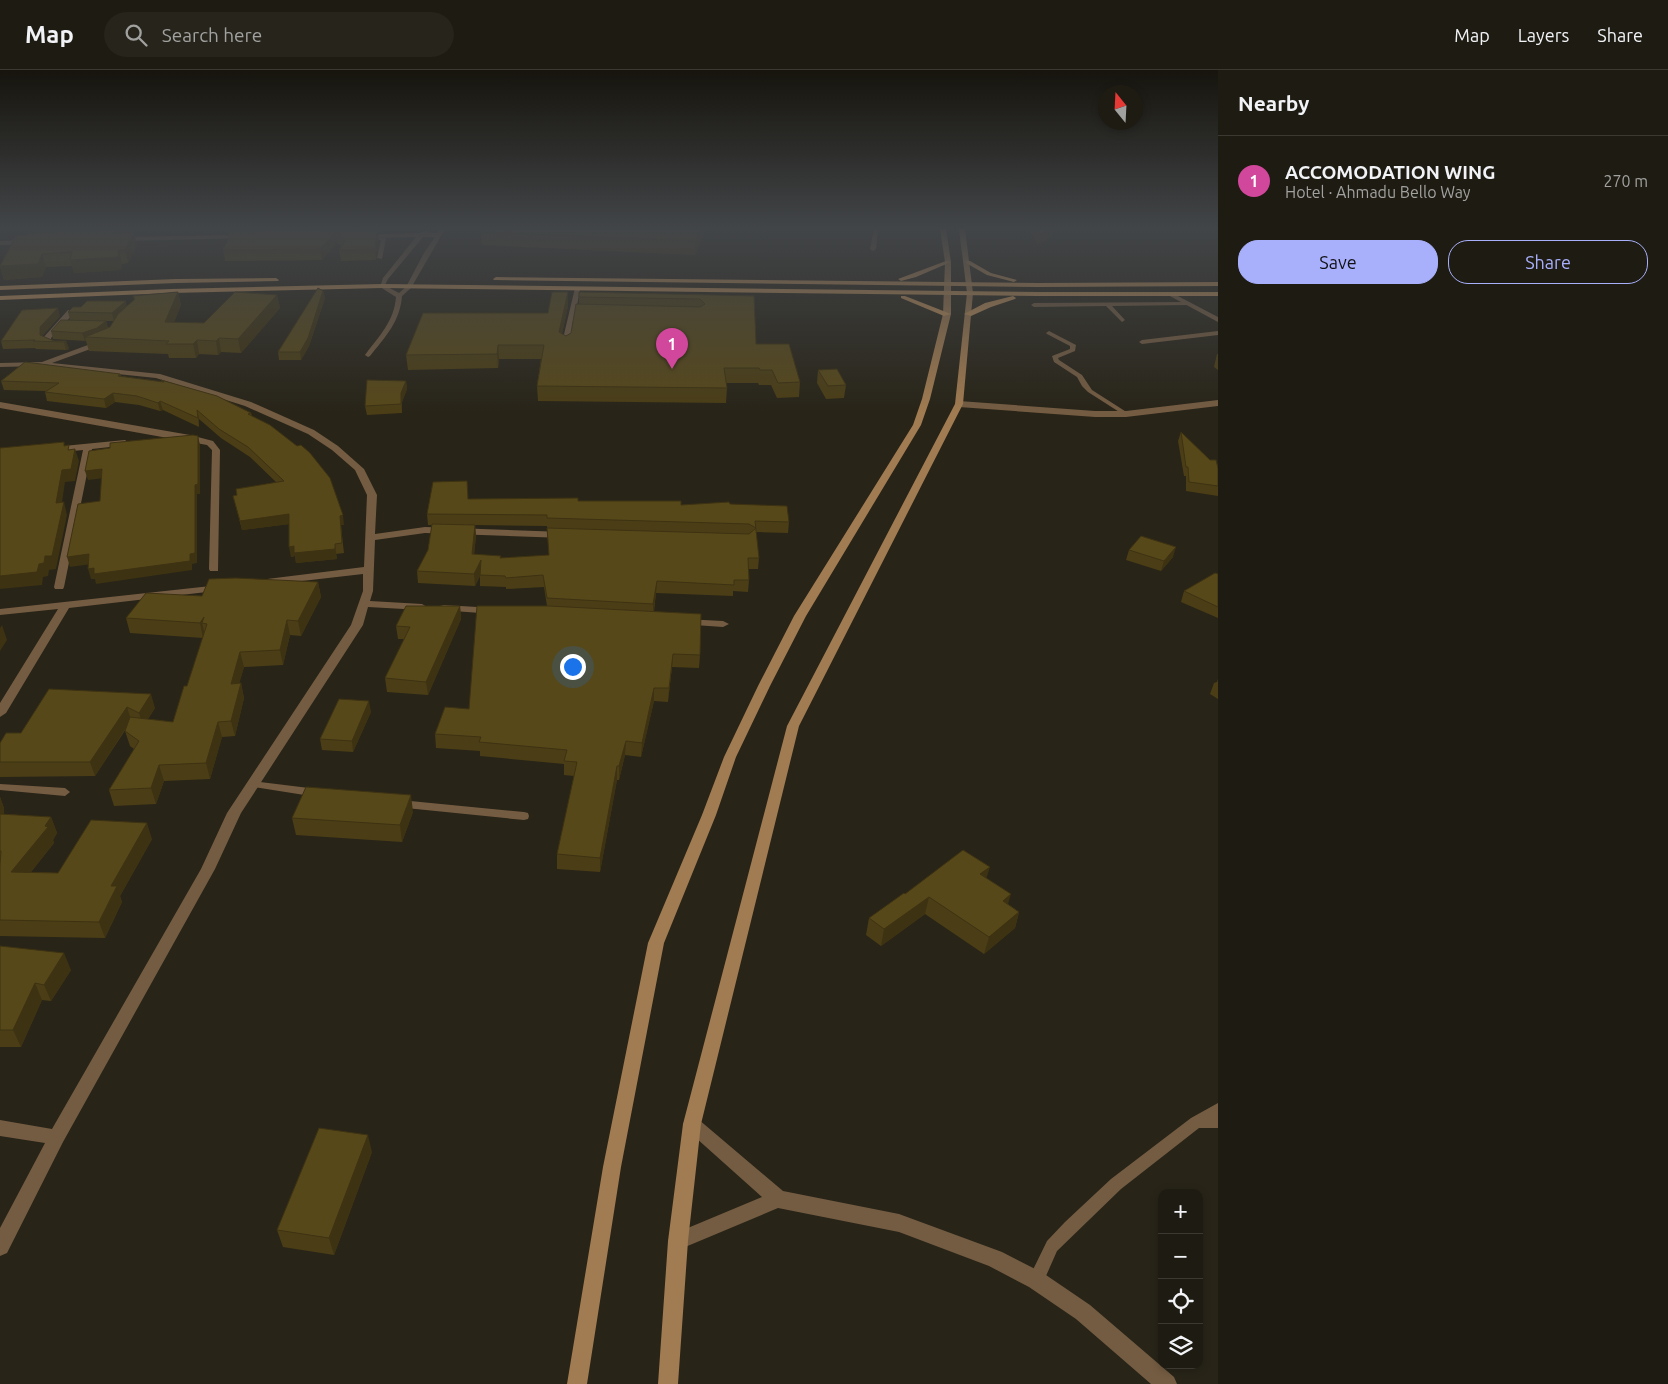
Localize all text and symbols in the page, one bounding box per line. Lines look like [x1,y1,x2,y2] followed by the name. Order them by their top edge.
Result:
[104,12,454,57] search box
[25,21,74,48] text: Map
[122,21,150,49] icon: search
[162,24,262,46] text: Search here
[1454,25,1490,45] text: Map
[1518,25,1569,45] text: Layers
[1597,25,1643,45] text: Share
[1098,85,1143,130] north arrow
[1238,91,1309,115] text: Nearby
[1285,161,1495,183] text: ACCOMODATION WING
[1249,172,1259,190] text: 1
[1603,172,1648,190] text: 270 m
[1285,183,1471,201] text: Hotel · Ahmadu Bello Way
[1238,240,1438,284] button: Save
[1448,240,1648,284] button: Share
[656,328,688,369] pin: 1
[560,654,586,680] your location
[1158,1189,1203,1369] map controls
[1158,1189,1203,1234] button: +
[1158,1234,1203,1279] button: −
[1158,1279,1203,1324] button: locate
[1158,1324,1203,1369] button: layers

